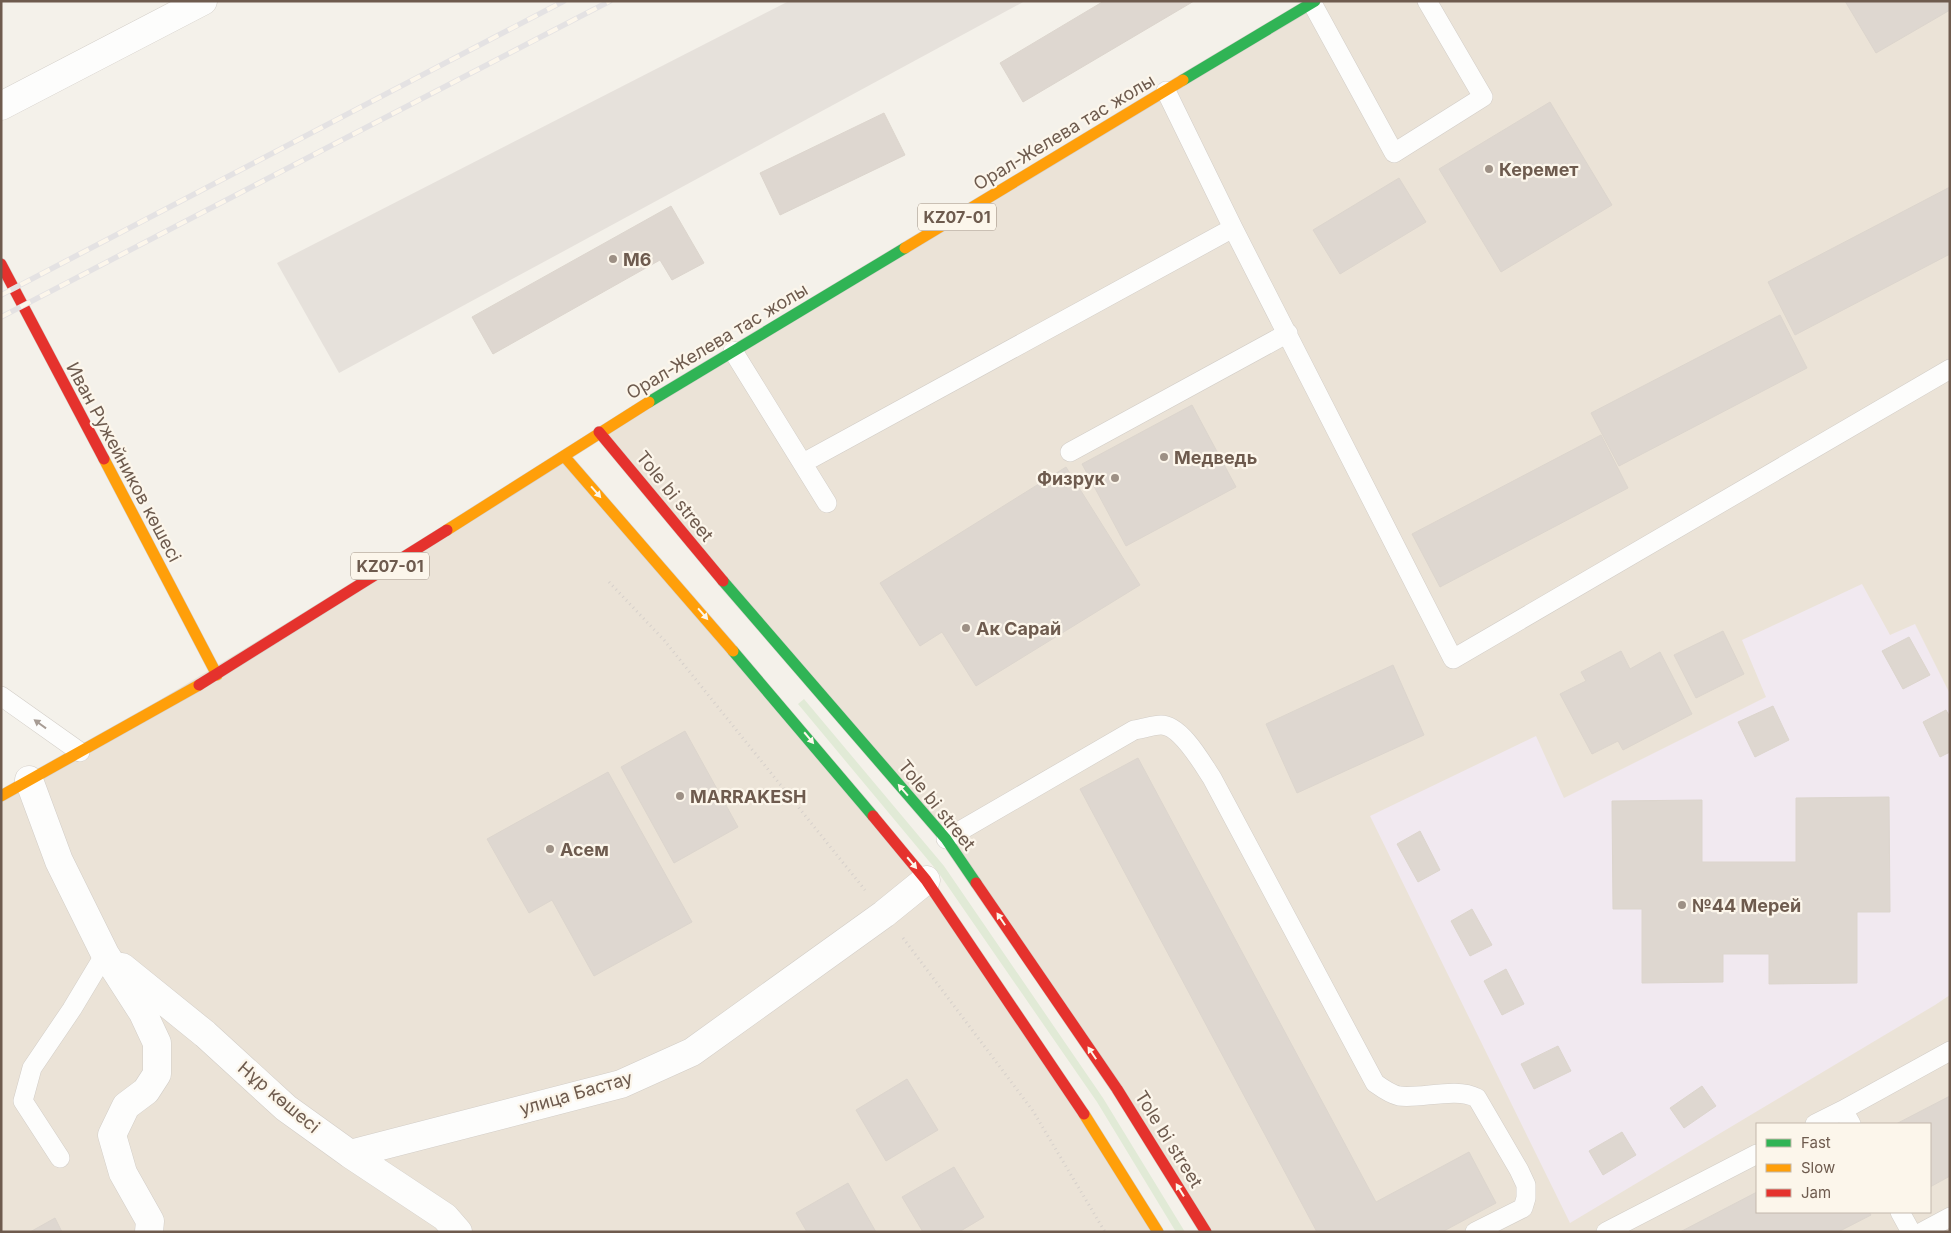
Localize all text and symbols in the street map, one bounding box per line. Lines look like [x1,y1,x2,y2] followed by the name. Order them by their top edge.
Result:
[970,70,1158,194] street label: Орал-Желева тас жолы
[1499,159,1579,180] place label: Керемет
[1483,163,1495,175] marker: Керемет
[918,203,996,230] road number: KZ07-01
[623,249,651,270] place label: М6
[607,253,619,265] marker: М6
[623,279,811,403] street label: Орал-Желева тас жолы
[62,359,186,565] street label: Иван Ружейников көшесі
[632,447,718,545] street label: Tole bi street
[1174,447,1257,468] place label: Медведь
[1158,451,1170,463] marker: Медведь
[1037,468,1105,489] place label: Физрук
[1109,472,1121,484] marker: Физрук
[590,486,602,498] one-way arrow
[351,552,429,580] road number: KZ07-01
[698,608,709,621] one-way arrow
[976,618,1061,639] place label: Ак Сарай
[960,622,972,634] marker: Ак Сарай
[34,719,47,729] one-way arrow
[803,732,814,745] one-way arrow
[894,756,980,854] street label: Tole bi street
[897,784,909,796] one-way arrow
[690,786,806,807] place label: MARRAKESH
[674,790,686,802] marker: MARRAKESH
[560,839,609,860] place label: Асем
[544,843,556,855] marker: Асем
[907,857,918,870] one-way arrow
[1692,895,1801,916] place label: №44 Мерей
[1676,899,1688,911] marker: №44 Мерей
[996,913,1006,926] one-way arrow
[1088,1047,1097,1060] one-way arrow
[234,1057,324,1137] street label: Нұр көшесі
[517,1067,635,1119] street label: улица Бастау
[1131,1087,1207,1191] street label: Tole bi street
[1756,1123,1931,1213] legend
[1801,1133,1831,1152] text: Fast
[1801,1158,1835,1177] text: Slow
[1801,1183,1831,1202] text: Jam
[1175,1184,1185,1197] one-way arrow

